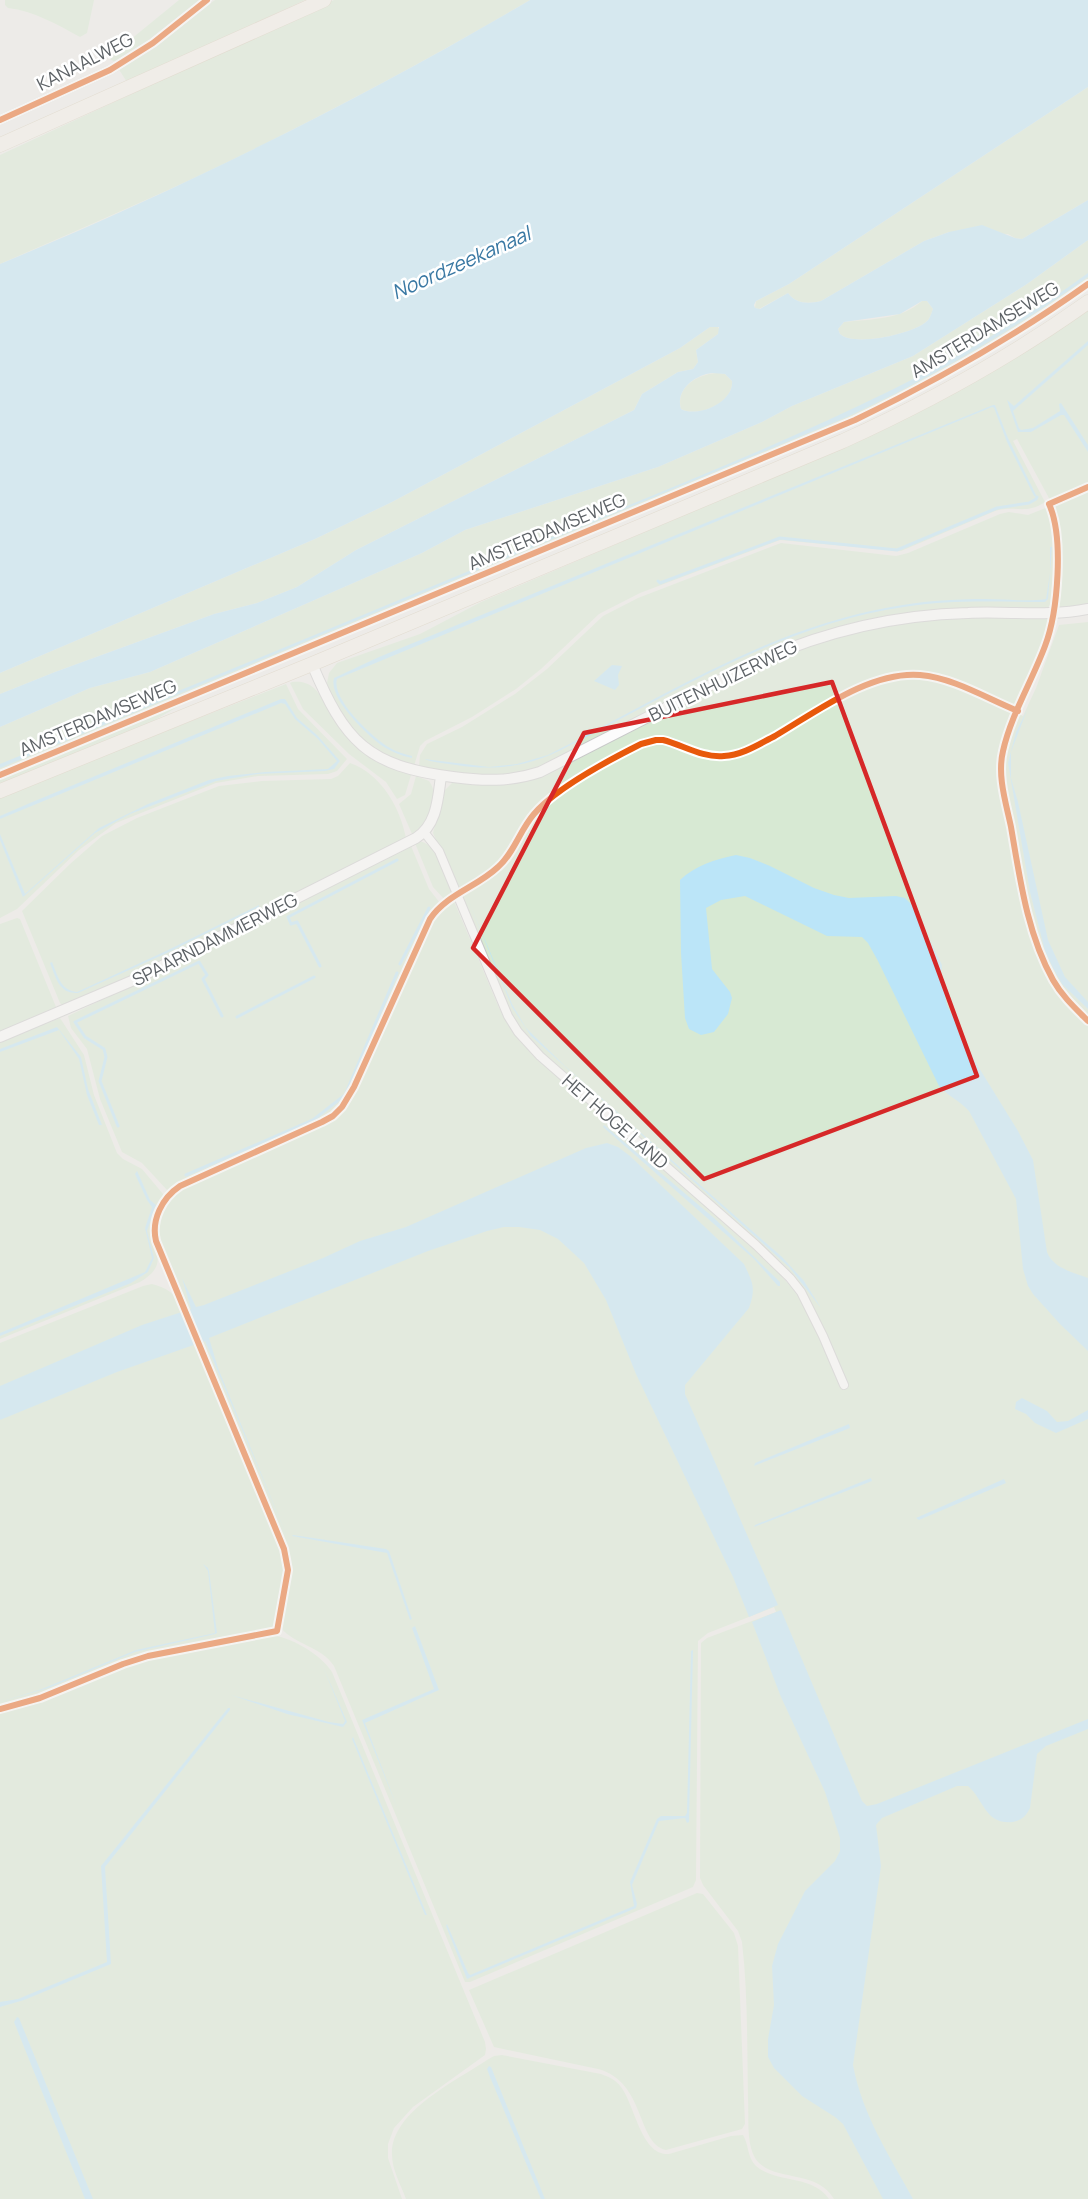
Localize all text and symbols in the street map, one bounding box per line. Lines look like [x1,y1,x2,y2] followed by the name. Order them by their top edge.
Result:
[32,26,137,96] street label: KANAALWEG
[387,219,537,305] water label: Noordzeekanaal
[906,275,1063,383] street label: AMSTERDAMSEWEG
[464,487,629,575] street label: AMSTERDAMSEWEG
[644,634,801,726] street label: BUITENHUIZERWEG
[15,673,180,761] street label: AMSTERDAMSEWEG
[128,887,302,991] street label: SPAARNDAMMERWEG
[557,1068,674,1174] street label: HET HOGE LAND

